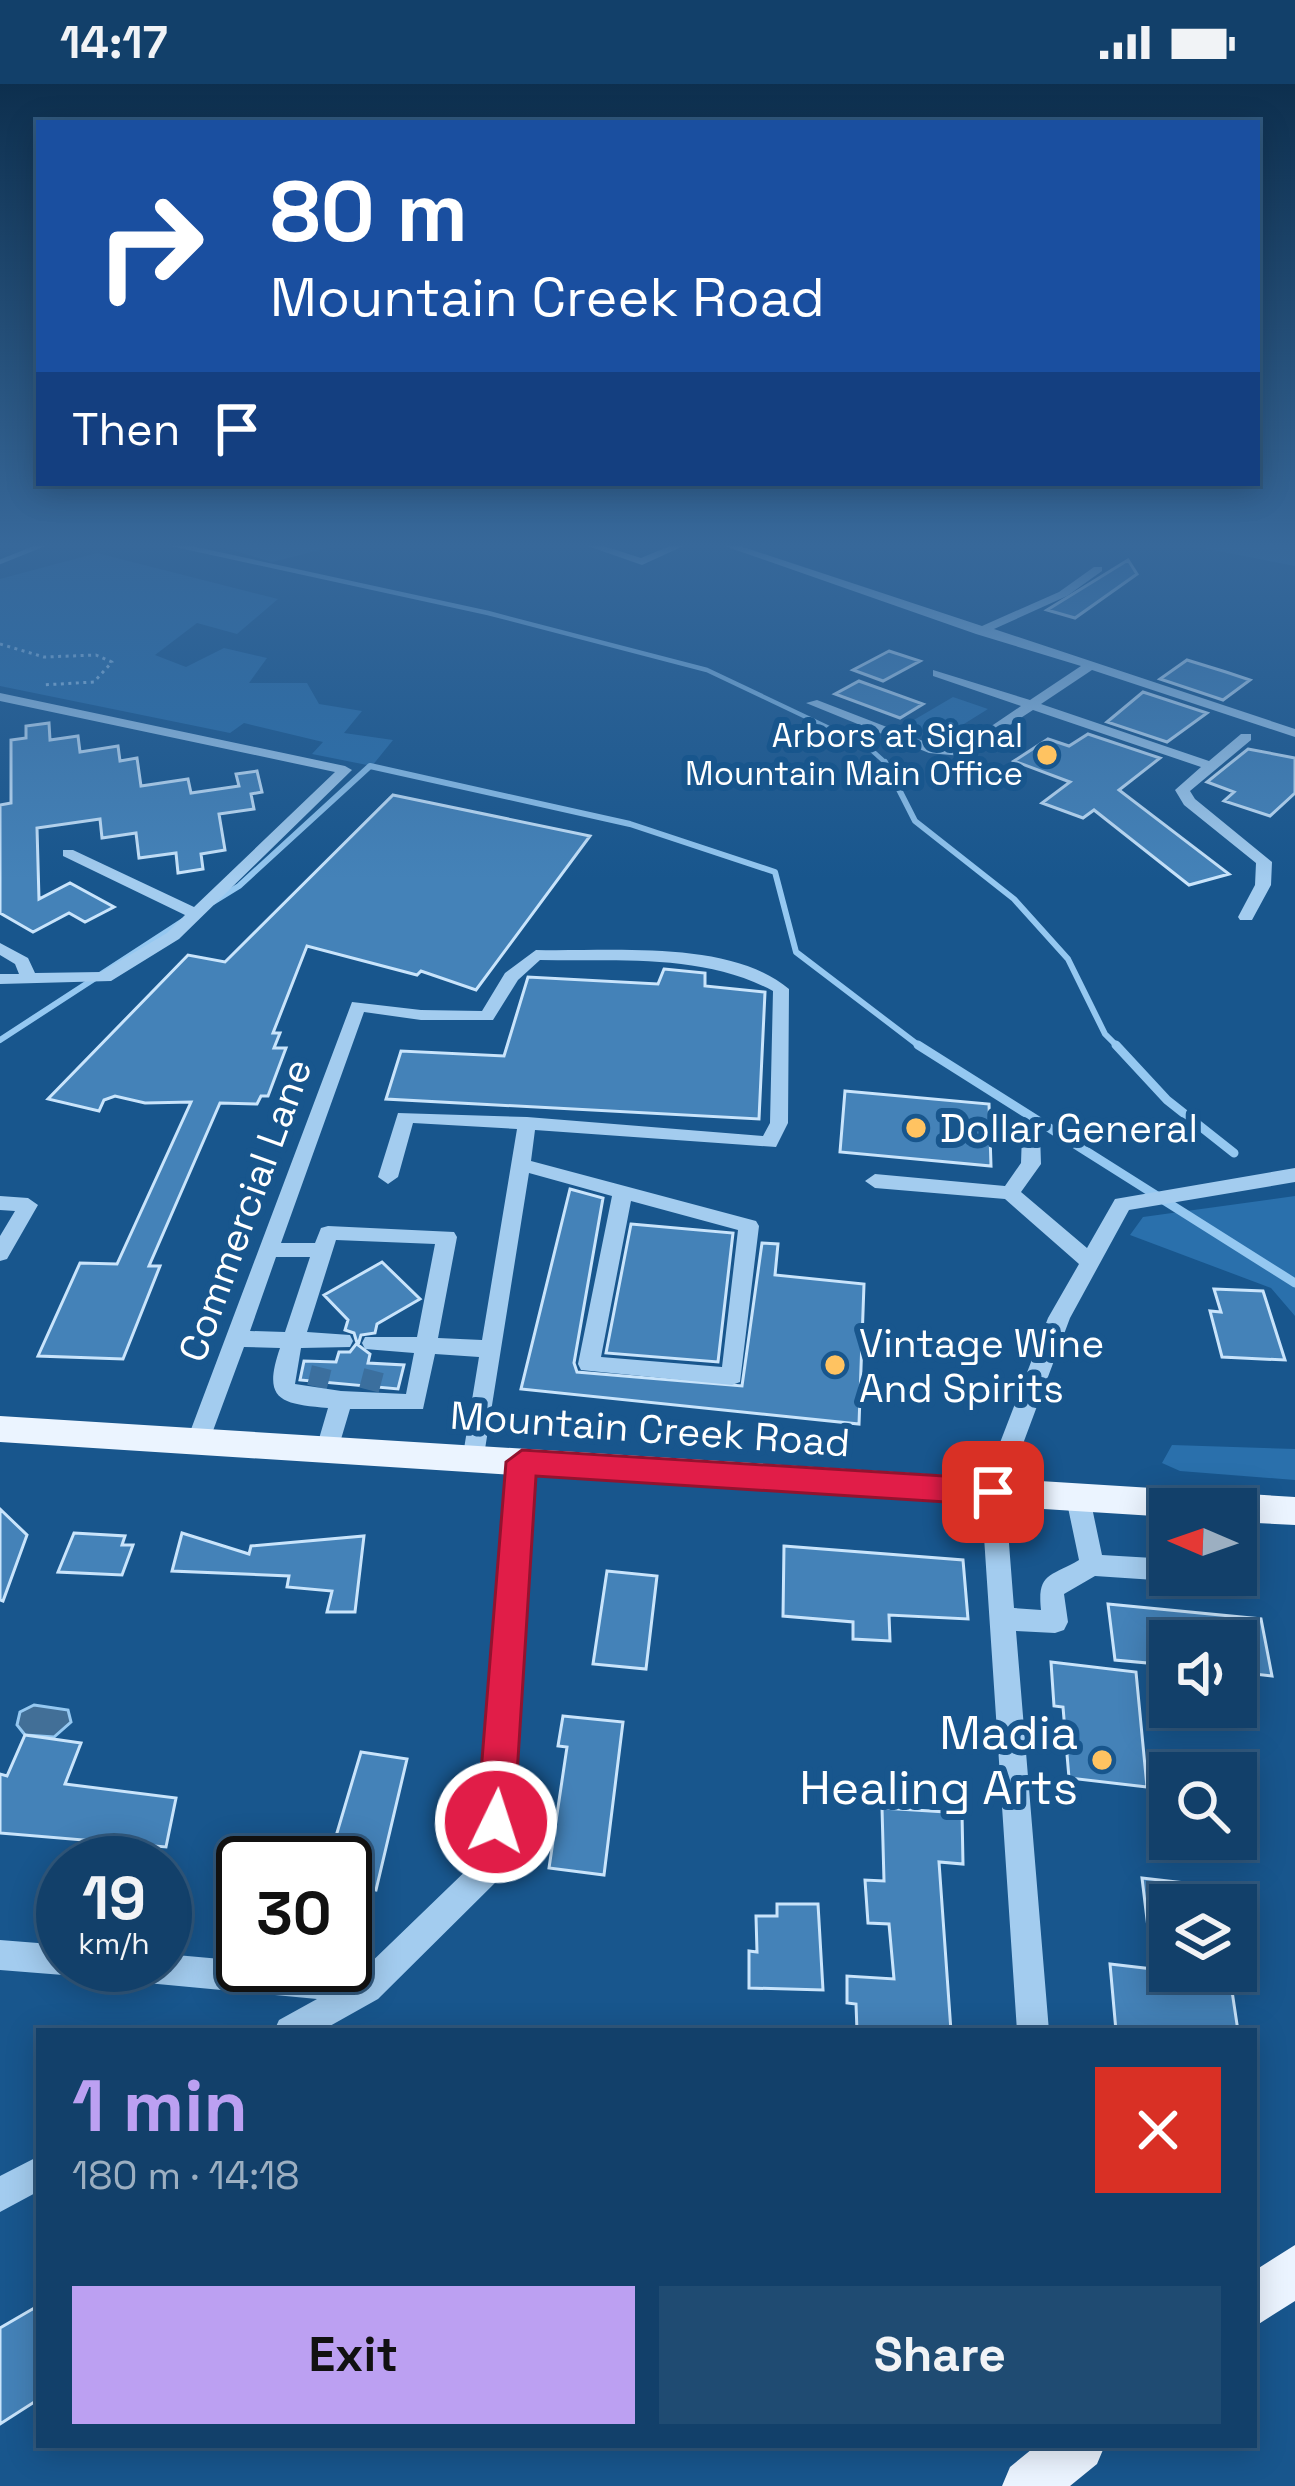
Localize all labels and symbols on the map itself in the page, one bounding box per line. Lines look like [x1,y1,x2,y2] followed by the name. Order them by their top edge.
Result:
[685,715,1023,795] place label: Arbors at Signal Mountain Main Office
[1034,742,1060,768] marker: Arbors at Signal Mountain Main Office
[167,1052,323,1368] street label: Commercial Lane
[940,1104,1198,1153] place label: Dollar General
[903,1115,929,1141] marker: Dollar General
[859,1319,1104,1413] place label: Vintage Wine And Spirits
[822,1352,848,1378] marker: Vintage Wine And Spirits
[448,1391,852,1467] street label: Mountain Creek Road
[942,1441,1044,1543] pin
[1149,1488,1257,1596] north arrow
[799,1702,1078,1818] place label: Madia Healing Arts
[1089,1747,1115,1773] marker: Madia Healing Arts
[433,1759,559,1885] position arrow
[216,1836,372,1992] speed limit sign: 30

